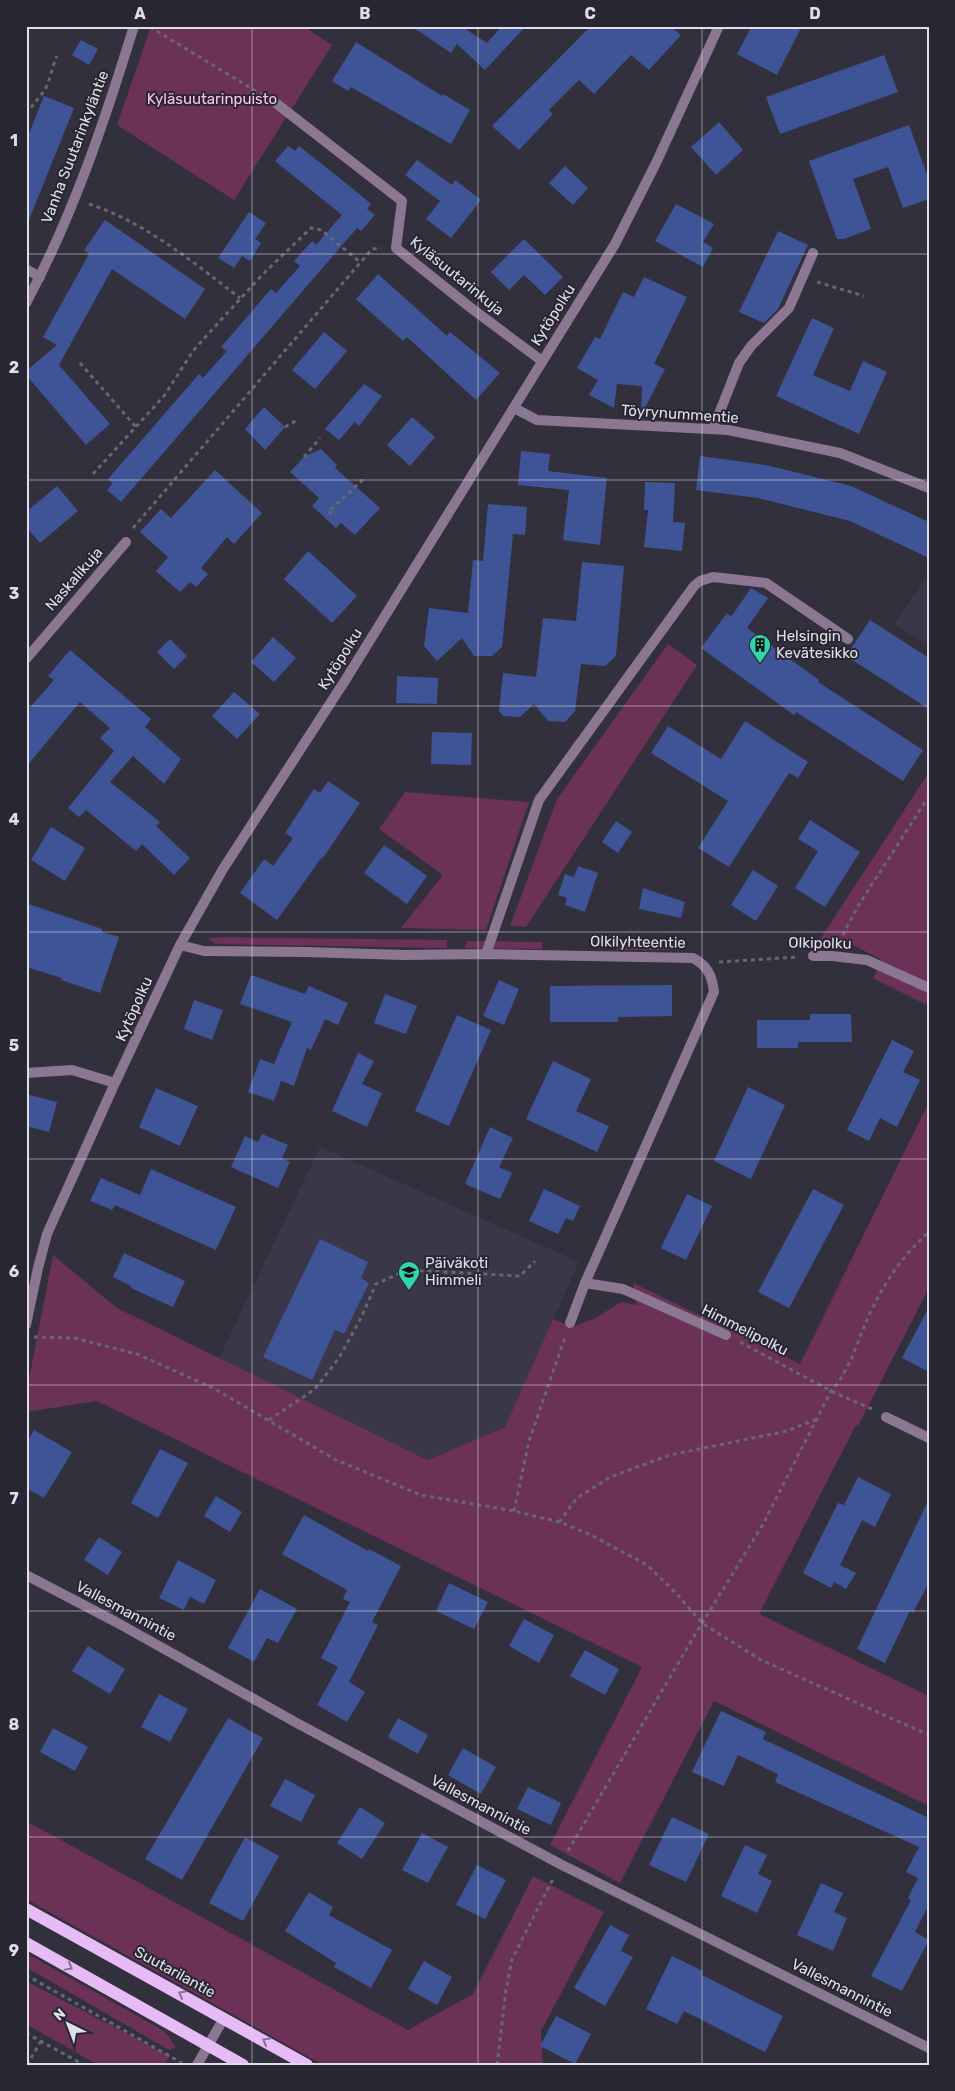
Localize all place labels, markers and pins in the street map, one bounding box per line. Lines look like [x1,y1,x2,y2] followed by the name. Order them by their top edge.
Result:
[776,627,858,662] place label: Helsingin Kevätesikko
[748,633,772,664] building icon: Helsingin Kevätesikko
[425,1254,488,1289] place label: Päiväkoti Himmeli
[397,1260,421,1291] school or university icon: Päiväkoti Himmeli

